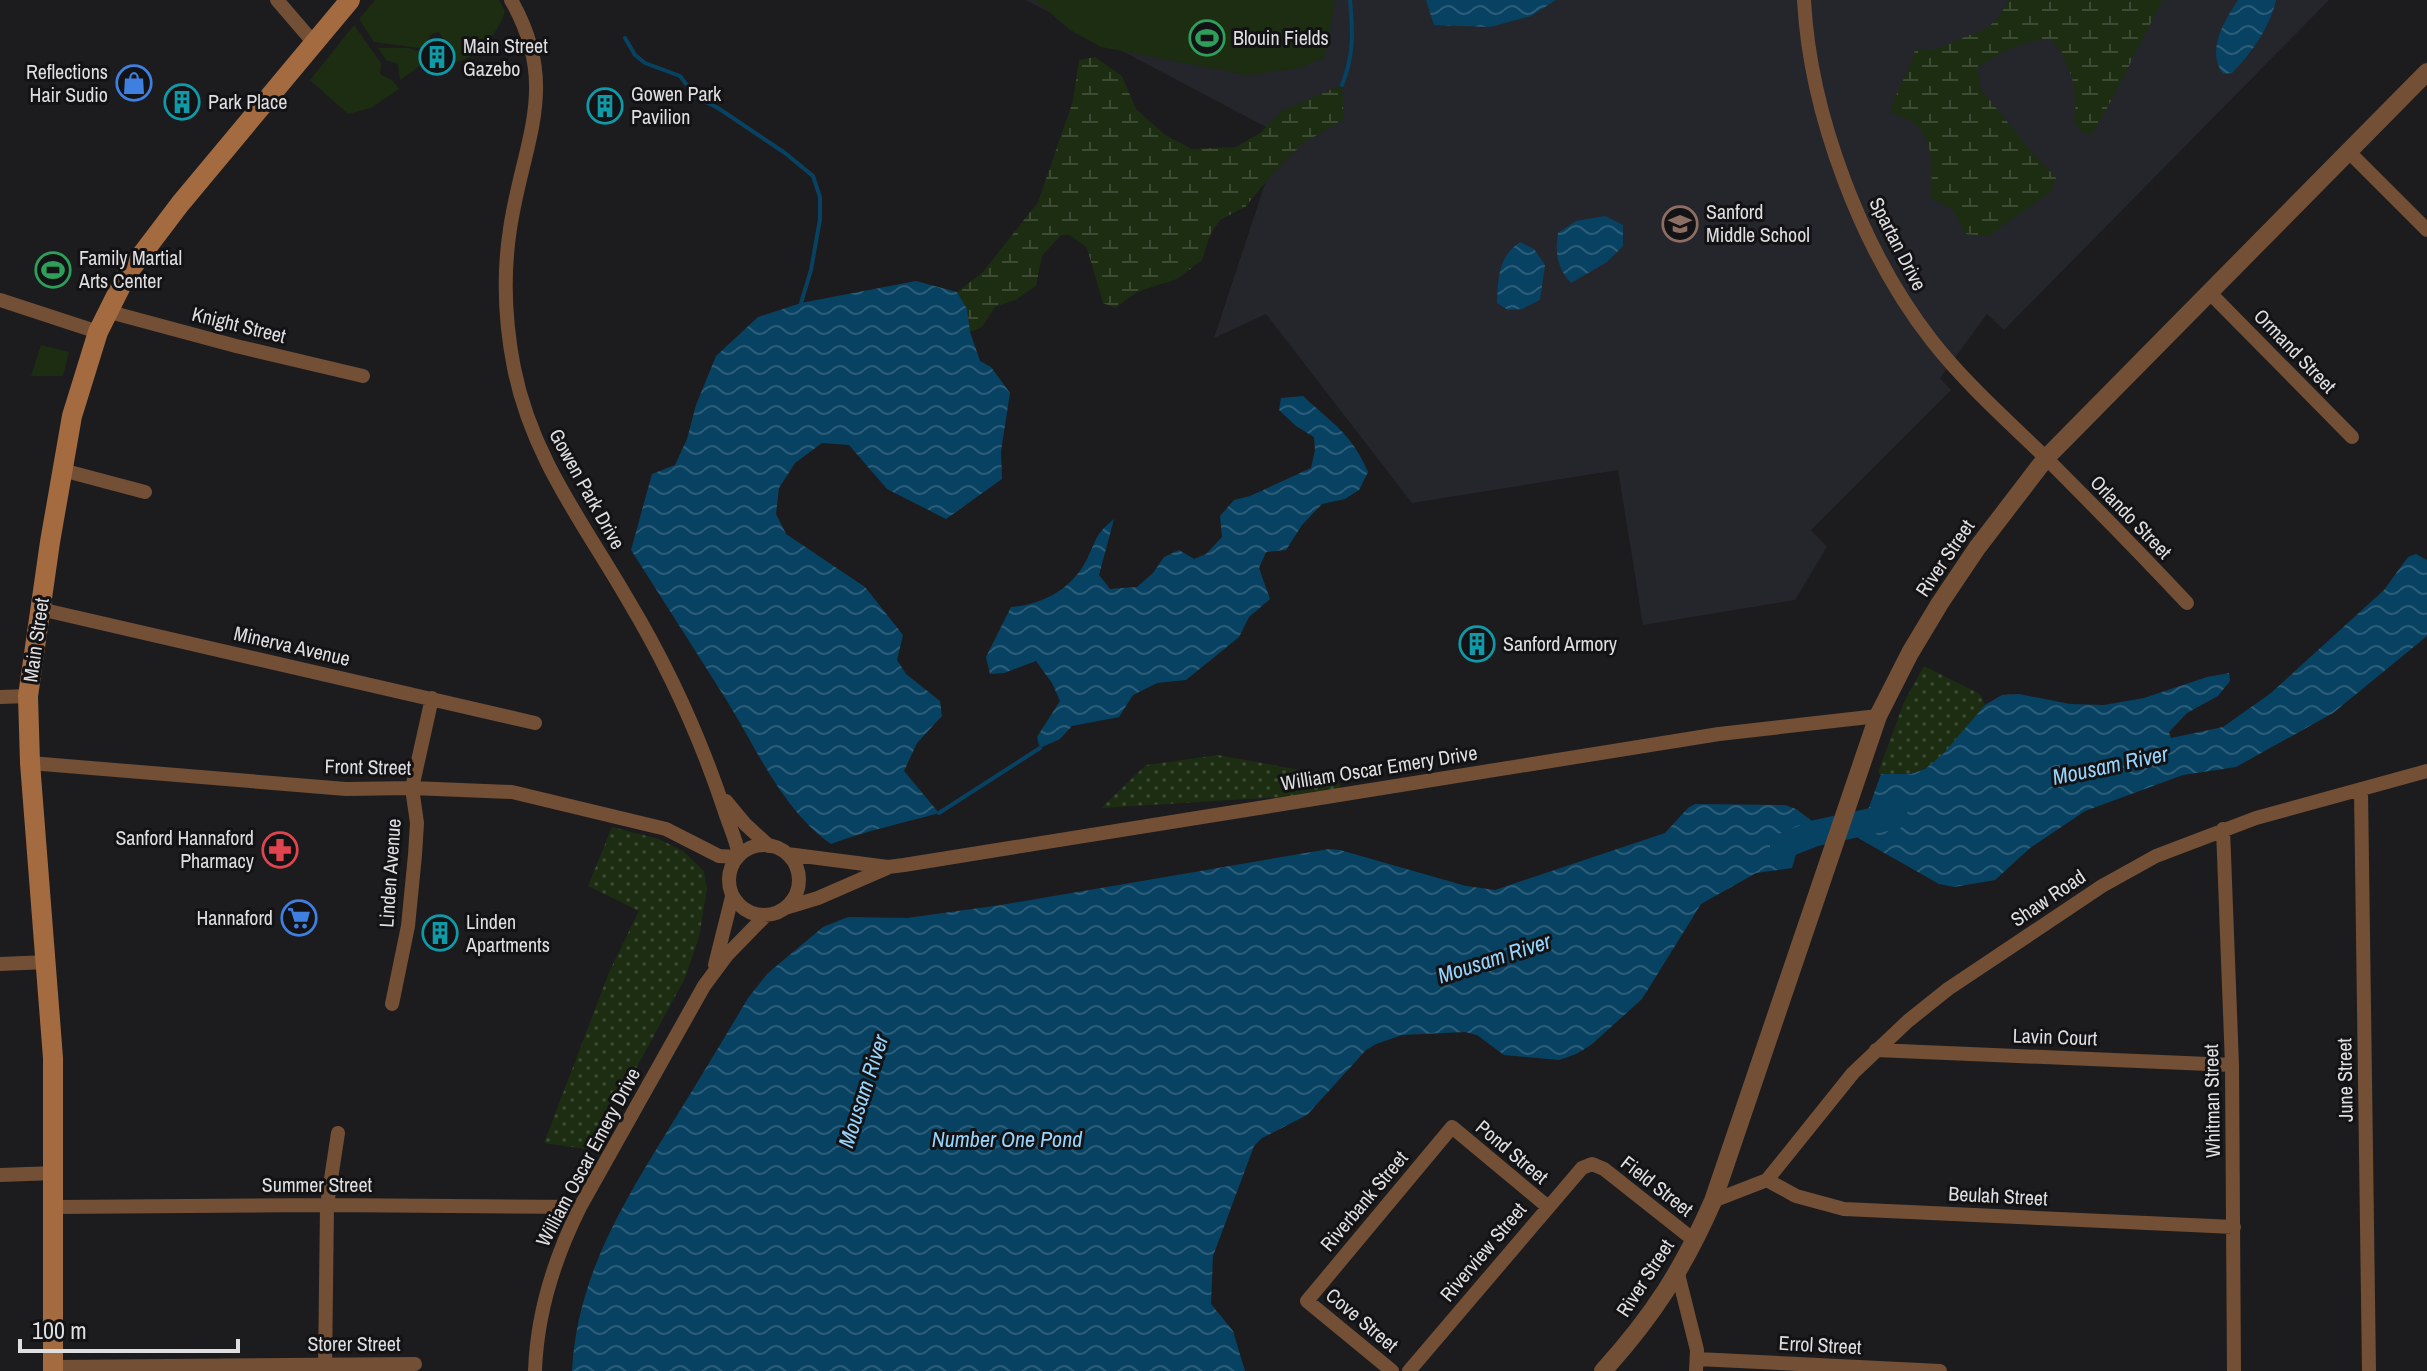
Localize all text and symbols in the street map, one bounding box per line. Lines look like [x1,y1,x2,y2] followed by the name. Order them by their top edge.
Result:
[1188,19,1226,57] sports icon: Blouin Fields
[1233,24,1329,51] place label: Blouin Fields
[463,32,548,82] place label: Main Street Gazebo
[418,38,456,76] building icon: Main Street Gazebo
[26,58,108,108] place label: Reflections Hair Sudio
[115,64,153,102] shop icon: Reflections Hair Sudio
[631,80,722,130] place label: Gowen Park Pavilion
[163,83,201,121] building icon: Park Place
[586,87,624,125] building icon: Gowen Park Pavilion
[208,88,287,115] place label: Park Place
[1863,193,1933,295] street label: Spartan Drive
[1706,198,1810,248] place label: Sanford Middle School
[1661,205,1699,243] school or university icon: Sanford Middle School
[78,244,182,294] place label: Family Martial Arts Center
[34,251,72,289] sports icon: Family Martial Arts Center
[189,300,289,349] street label: Knight Street
[2248,303,2343,399] street label: Ormand Street
[543,424,632,554] street label: Gowen Park Drive
[2085,469,2178,565] street label: Orlando Street
[1909,514,1980,602] street label: River Street
[16,596,55,684] street label: Main Street
[231,619,353,672] street label: Minerva Avenue
[1458,625,1496,663] building icon: Sanford Armory
[1503,630,1618,657] place label: Sanford Armory
[2050,738,2171,792] water label: Mousam River
[1279,739,1479,796] street label: William Oscar Emery Drive
[324,752,412,781] street label: Front Street
[372,818,407,928] street label: Linden Avenue
[115,824,255,874] place label: Sanford Hannaford Pharmacy
[261,831,299,869] pharmacy icon: Sanford Hannaford Pharmacy
[2005,863,2090,932] street label: Shaw Road
[280,899,318,937] supermarket icon: Hannaford
[196,904,273,931] place label: Hannaford
[465,908,550,958] place label: Linden Apartments
[421,914,459,952] building icon: Linden Apartments
[1434,925,1555,990] water label: Mousam River
[2012,1022,2098,1051] street label: Lavin Court
[831,1030,896,1151] water label: Mousam River
[2330,1037,2359,1122] street label: June Street
[2197,1043,2226,1158] street label: Whitman Street
[529,1063,646,1251] street label: William Oscar Emery Drive
[1470,1113,1555,1190] street label: Pond Street
[932,1124,1083,1154] water label: Number One Pond
[1314,1145,1414,1256] street label: Riverbank Street
[1616,1149,1699,1223] street label: Field Street
[262,1171,373,1198] street label: Summer Street
[1948,1179,2049,1212] street label: Beulah Street
[1433,1196,1532,1307] street label: Riverview Street
[1609,1233,1680,1322] street label: River Street
[1320,1281,1405,1358] street label: Cove Street
[20,1303,238,1353] scale bar
[32,1314,87,1346] text: 100 m
[1778,1329,1863,1360] street label: Errol Street
[308,1330,401,1357] street label: Storer Street

